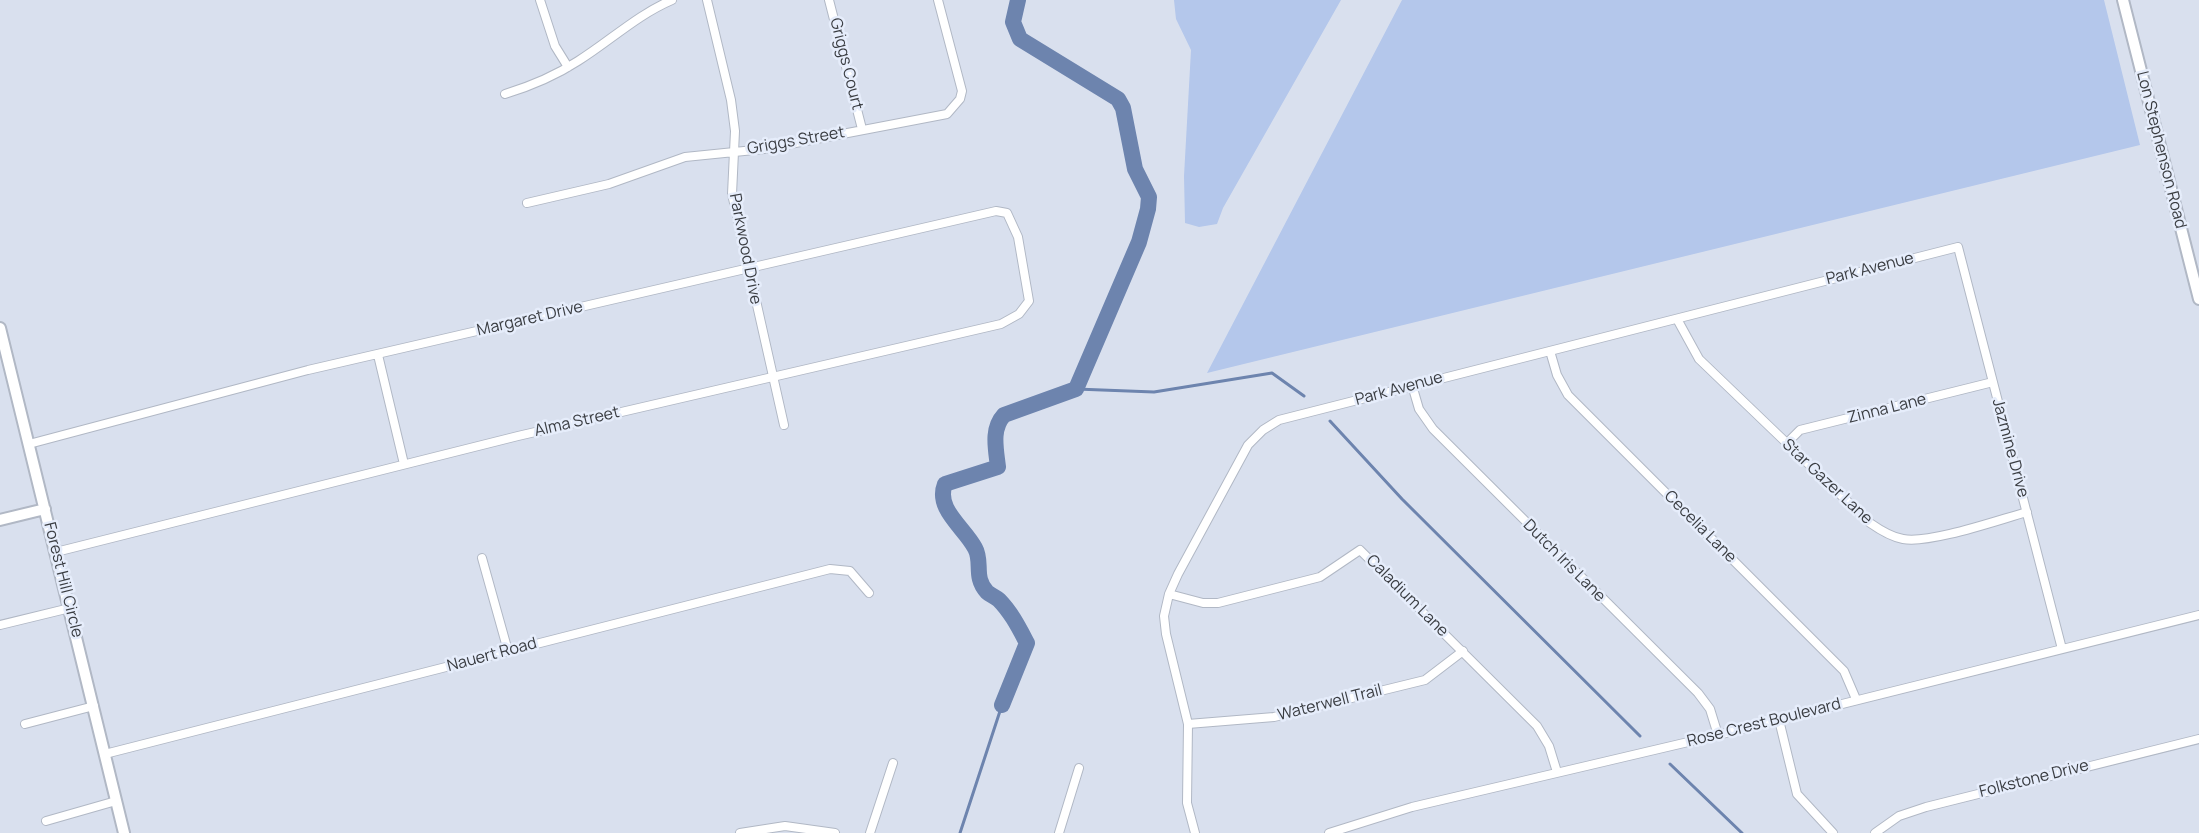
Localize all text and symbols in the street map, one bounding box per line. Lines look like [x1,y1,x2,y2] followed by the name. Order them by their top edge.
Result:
[825,16,867,112] street label: Griggs Court
[2132,69,2190,231] street label: Lon Stephenson Road
[746,123,846,159] street label: Griggs Street
[725,192,765,306] street label: Parkwood Drive
[1824,249,1916,289] street label: Park Avenue
[475,297,585,341] street label: Margaret Drive
[1353,368,1445,410] street label: Park Avenue
[1846,390,1928,428] street label: Zinna Lane
[1988,396,2032,500] street label: Jazmine Drive
[533,403,621,441] street label: Alma Street
[1778,435,1876,529] street label: Star Gazer Lane
[1660,487,1740,567] street label: Cecelia Lane
[1519,516,1609,606] street label: Dutch Iris Lane
[39,520,87,640] street label: Forest Hill Circle
[1362,551,1452,641] street label: Caladium Lane
[445,634,539,676] street label: Nauert Road
[1276,681,1384,725] street label: Waterwell Trail
[1685,695,1843,751] street label: Rose Crest Boulevard
[1977,756,2091,802] street label: Folkstone Drive

